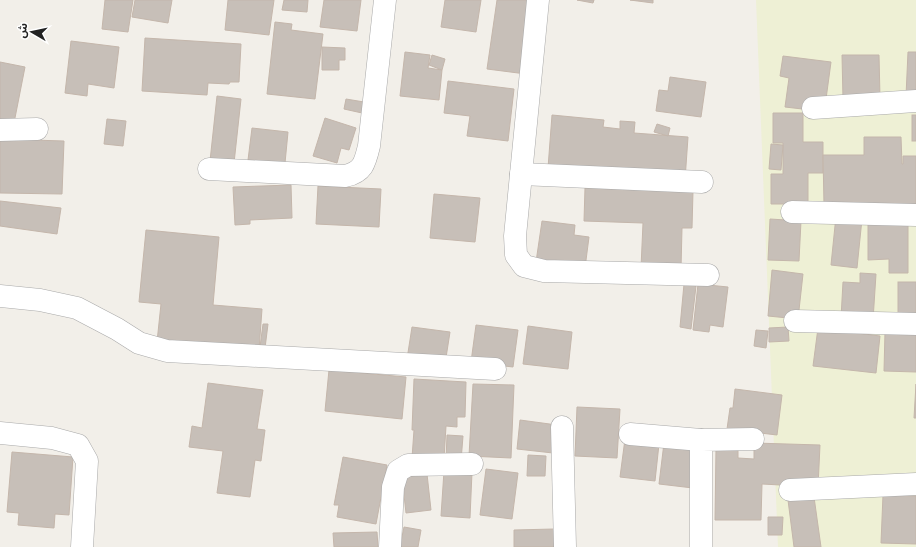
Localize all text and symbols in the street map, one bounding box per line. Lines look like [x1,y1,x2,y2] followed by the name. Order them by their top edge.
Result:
[12,12,52,52] north arrow
[15,22,30,39] text: ش

